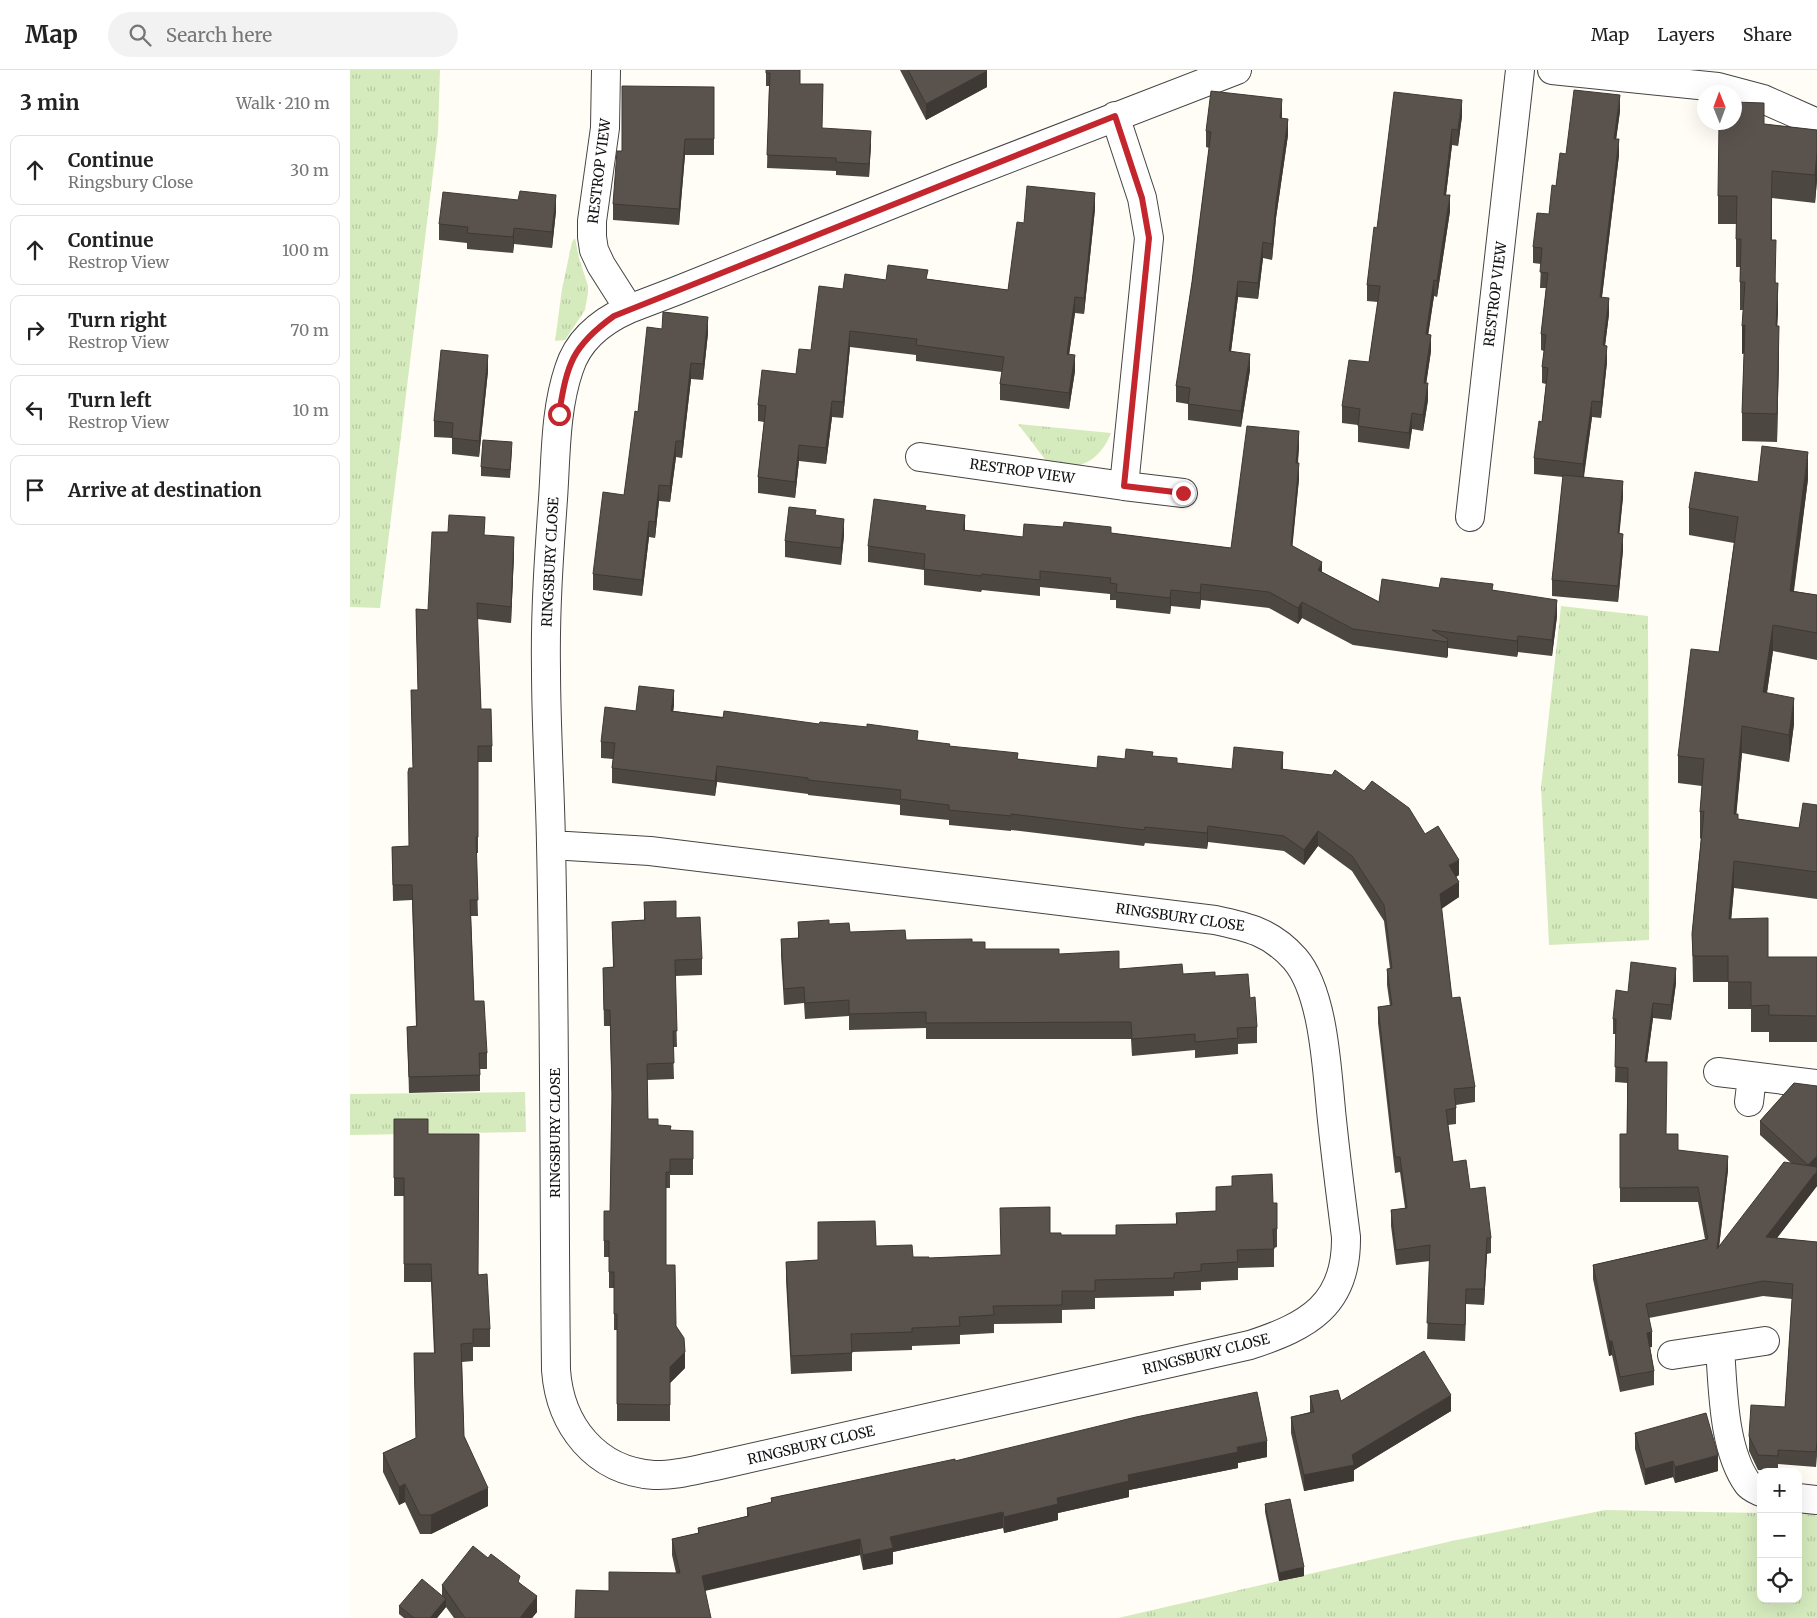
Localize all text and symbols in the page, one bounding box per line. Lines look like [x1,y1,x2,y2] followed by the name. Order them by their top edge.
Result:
[108,12,458,57] search box
[25,19,78,50] text: Map
[126,21,154,49] icon: search
[166,23,272,47] text: Search here
[1591,23,1629,46] text: Map
[1657,23,1715,46] text: Layers
[1743,23,1792,46] text: Share
[1697,85,1742,130] north arrow
[20,89,79,116] text: 3 min
[236,93,330,113] text: Walk · 210 m
[584,116,615,225] street label: RESTROP VIEW
[68,148,154,172] text: Continue
[21,156,49,184] icon: ahead
[290,160,329,180] text: 30 m
[68,172,193,192] text: Ringsbury Close
[68,228,154,252] text: Continue
[21,236,49,264] icon: ahead
[1480,239,1511,348] street label: RESTROP VIEW
[282,240,329,260] text: 100 m
[68,252,169,272] text: Restrop View
[68,308,167,332] text: Turn right
[21,316,49,344] icon: right
[290,320,329,340] text: 70 m
[68,332,169,352] text: Restrop View
[68,388,152,412] text: Turn left
[21,396,49,424] icon: left
[292,400,329,420] text: 10 m
[548,403,571,426] route start
[68,412,169,432] text: Restrop View
[968,455,1077,487] street label: RESTROP VIEW
[21,476,49,504] icon: arrive
[68,478,262,502] text: Arrive at destination
[1172,482,1195,505] route end
[538,496,562,627] street label: RINGSBURY CLOSE
[1114,899,1246,935] street label: RINGSBURY CLOSE
[546,1068,564,1198] street label: RINGSBURY CLOSE
[1141,1330,1271,1378] street label: RINGSBURY CLOSE
[746,1422,877,1468] street label: RINGSBURY CLOSE
[1757,1468,1802,1603] map controls
[1757,1468,1802,1513] button: +
[1757,1513,1802,1558] button: −
[1757,1558,1802,1603] button: locate

